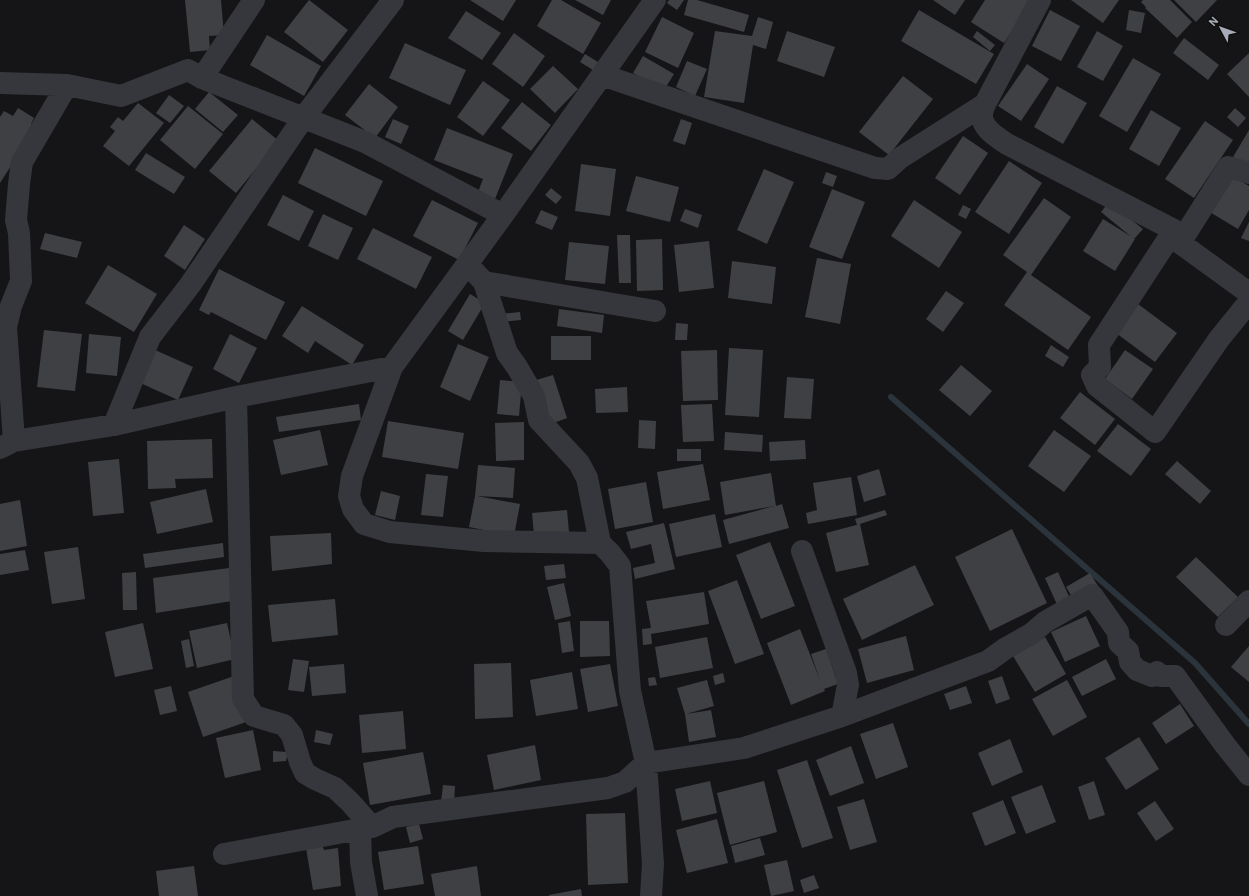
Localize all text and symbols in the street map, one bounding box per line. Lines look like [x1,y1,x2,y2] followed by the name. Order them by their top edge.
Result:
[1201,8,1241,48] north arrow
[1206,14,1221,29] text: N

